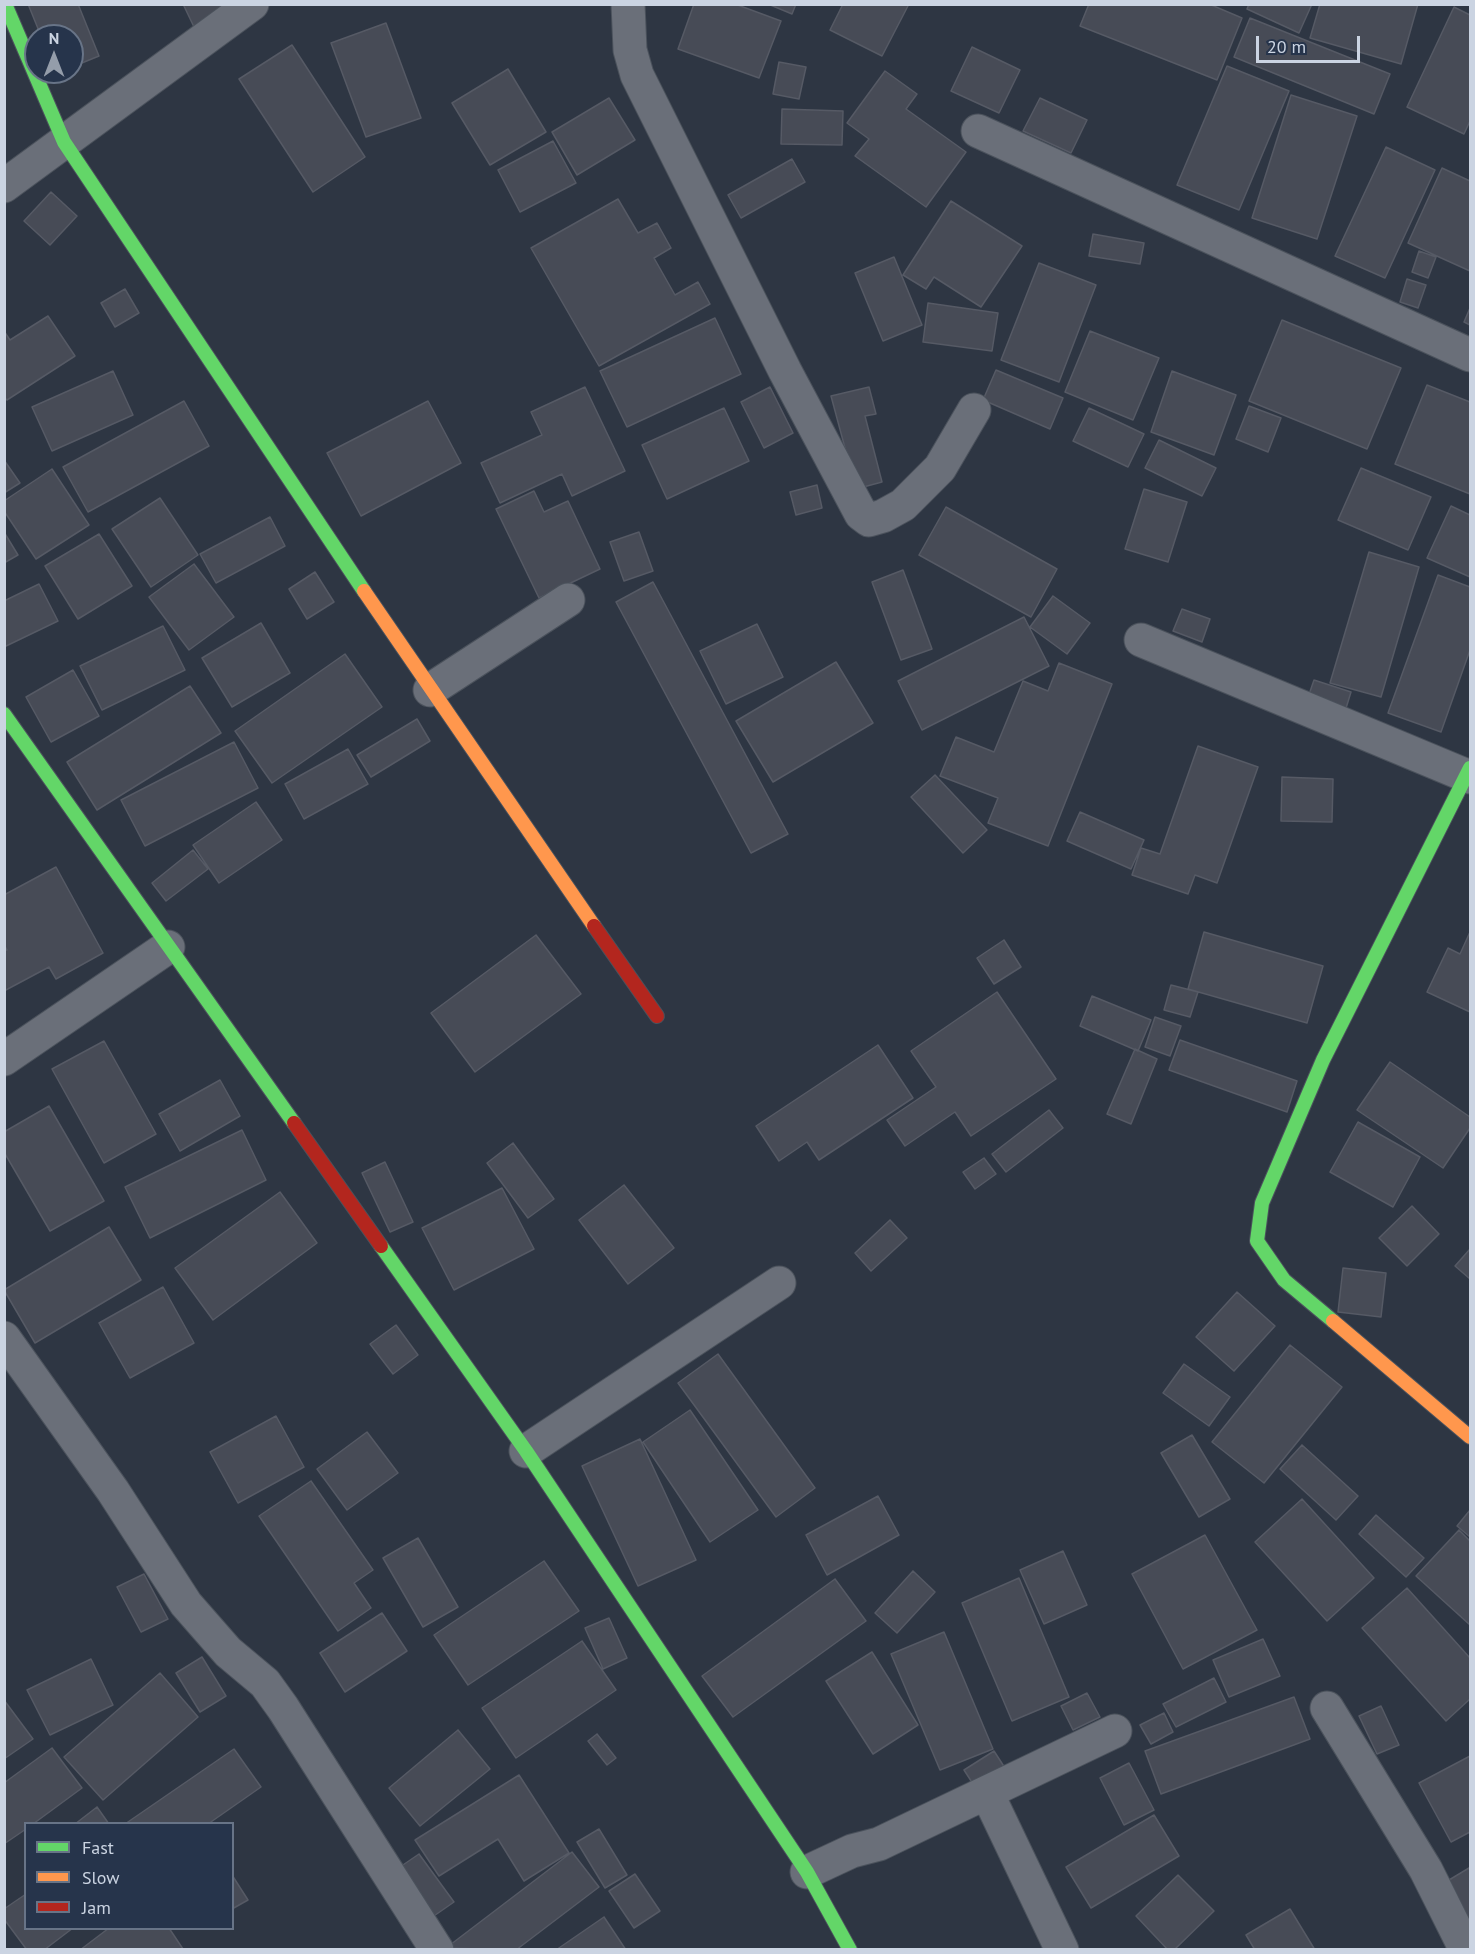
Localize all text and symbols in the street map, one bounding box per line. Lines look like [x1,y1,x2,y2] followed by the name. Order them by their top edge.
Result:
[24,24,84,84] north arrow
[1259,24,1362,62] scale bar
[49,28,59,48] text: N
[1267,35,1306,58] text: 20 m
[24,1822,234,1930] legend
[82,1836,114,1859] text: Fast
[82,1866,120,1889] text: Slow
[82,1896,111,1919] text: Jam

